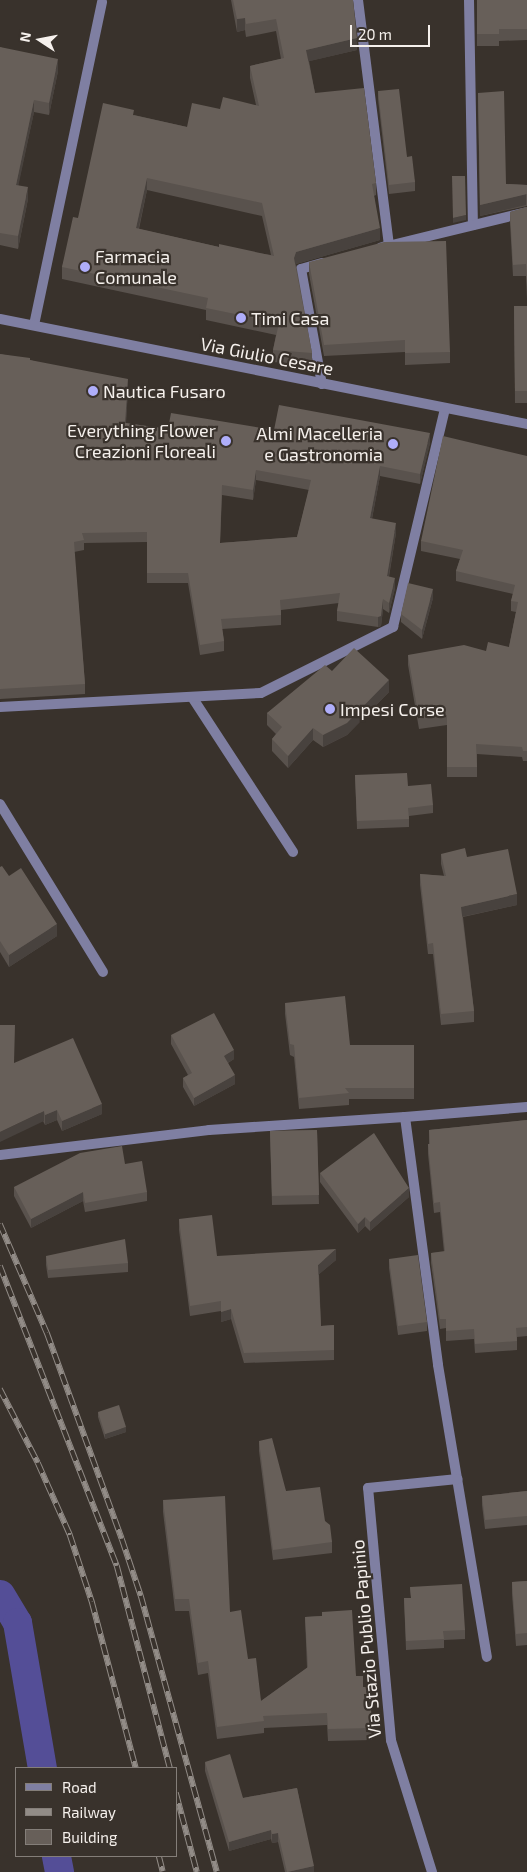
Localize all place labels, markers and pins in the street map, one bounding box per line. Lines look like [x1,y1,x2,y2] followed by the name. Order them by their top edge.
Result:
[95,246,177,288] place label: Farmacia Comunale
[79,261,91,273] marker: Farmacia Comunale
[251,307,329,329] place label: Timi Casa
[235,312,247,324] marker: Timi Casa
[103,380,226,402] place label: Nautica Fusaro
[87,385,99,397] marker: Nautica Fusaro
[67,420,216,462] place label: Everything Flower Creazioni Floreali
[256,423,383,466] place label: Almi Macelleria e Gastronomia
[220,435,232,447] marker: Everything Flower Creazioni Floreali
[387,438,399,450] marker: Almi Macelleria e Gastronomia
[340,698,445,720] place label: Impesi Corse
[324,703,336,715] marker: Impesi Corse

